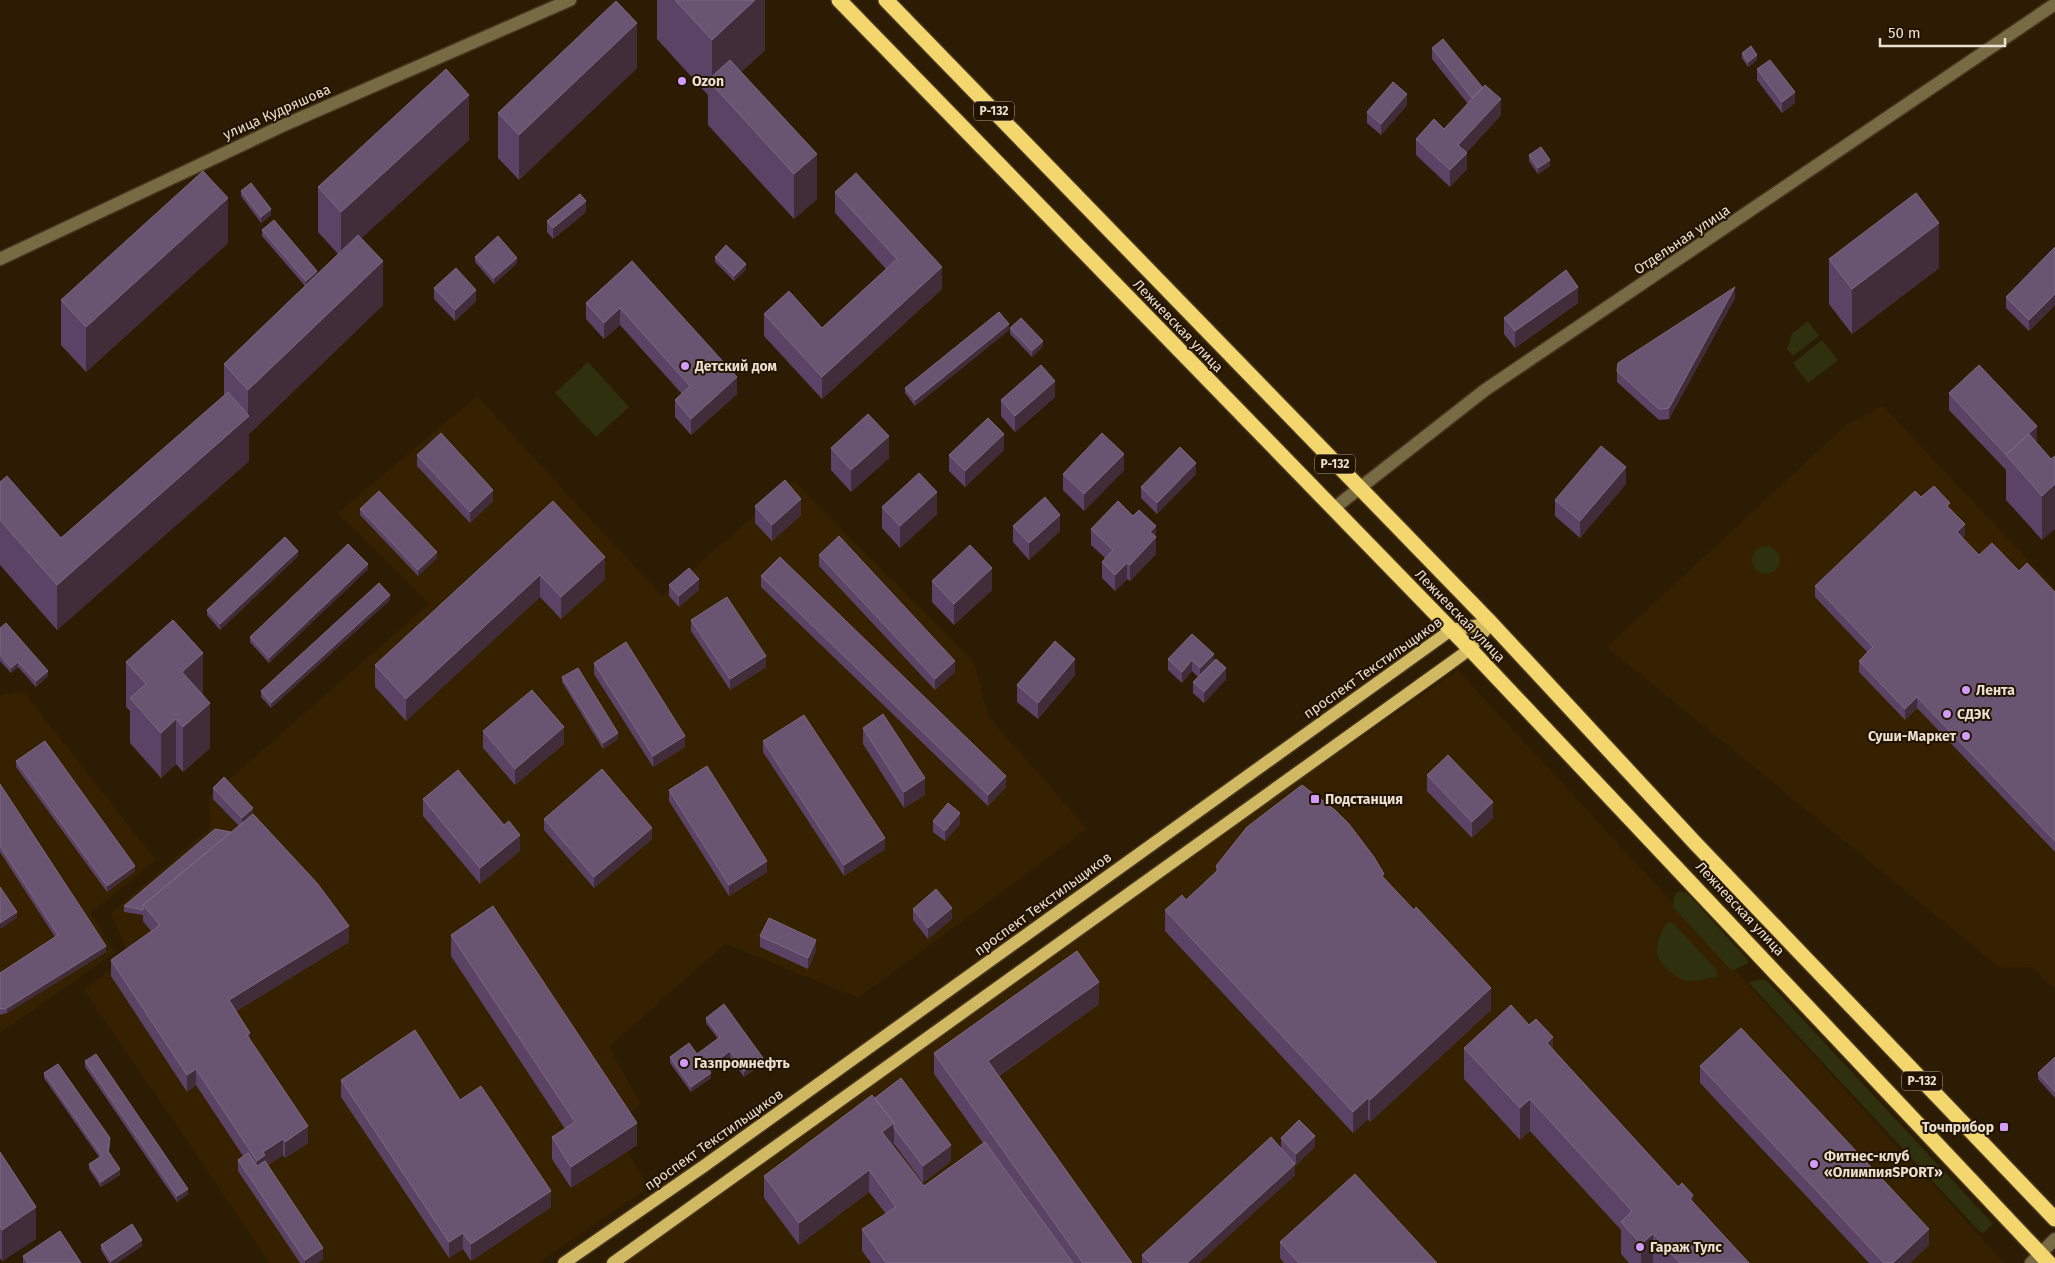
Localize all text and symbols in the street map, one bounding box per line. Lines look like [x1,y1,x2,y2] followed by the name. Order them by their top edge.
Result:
[1880,15,2005,47] scale bar
[1888,24,1921,42] text: 50 m
[692,73,724,90] place label: Ozon
[676,75,688,87] marker: Ozon
[221,81,333,143] street label: улица Кудряшова
[974,102,1014,120] road number: Р-132
[1631,202,1733,278] street label: Отдельная улица
[1129,276,1227,376] street label: Лежневская улица
[694,358,777,375] place label: Детский дом
[679,360,691,372] marker: Детский дом
[1315,454,1355,474] road number: Р-132
[1411,566,1509,666] street label: Лежневская улица
[1300,614,1446,722] street label: проспект Текстильщиков
[1976,682,2015,699] place label: Лента
[1960,684,1972,696] marker: Лента
[1957,706,1990,723] place label: СДЭК
[1941,708,1953,720] marker: СДЭК
[1868,728,1956,745] place label: Суши-Маркет
[1960,730,1972,742] marker: Суши-Маркет
[1325,791,1403,808] place label: Подстанция
[1309,793,1321,805] marker: Подстанция
[971,848,1115,959] street label: проспект Текстильщиков
[1692,858,1788,960] street label: Лежневская улица
[694,1055,790,1072] place label: Газпромнефть
[678,1057,690,1069] marker: Газпромнефть
[1902,1072,1942,1090] road number: Р-132
[641,1086,787,1194] street label: проспект Текстильщиков
[1922,1119,1994,1136] place label: Точприбор
[1998,1121,2010,1133] marker: Точприбор
[1824,1148,1943,1181] place label: Фитнес-клуб «ОлимпияSPORT»
[1808,1158,1820,1170] marker: Фитнес-клуб «ОлимпияSPORT»
[1650,1239,1722,1256] place label: Гараж Тулс
[1634,1241,1646,1253] marker: Гараж Тулс

